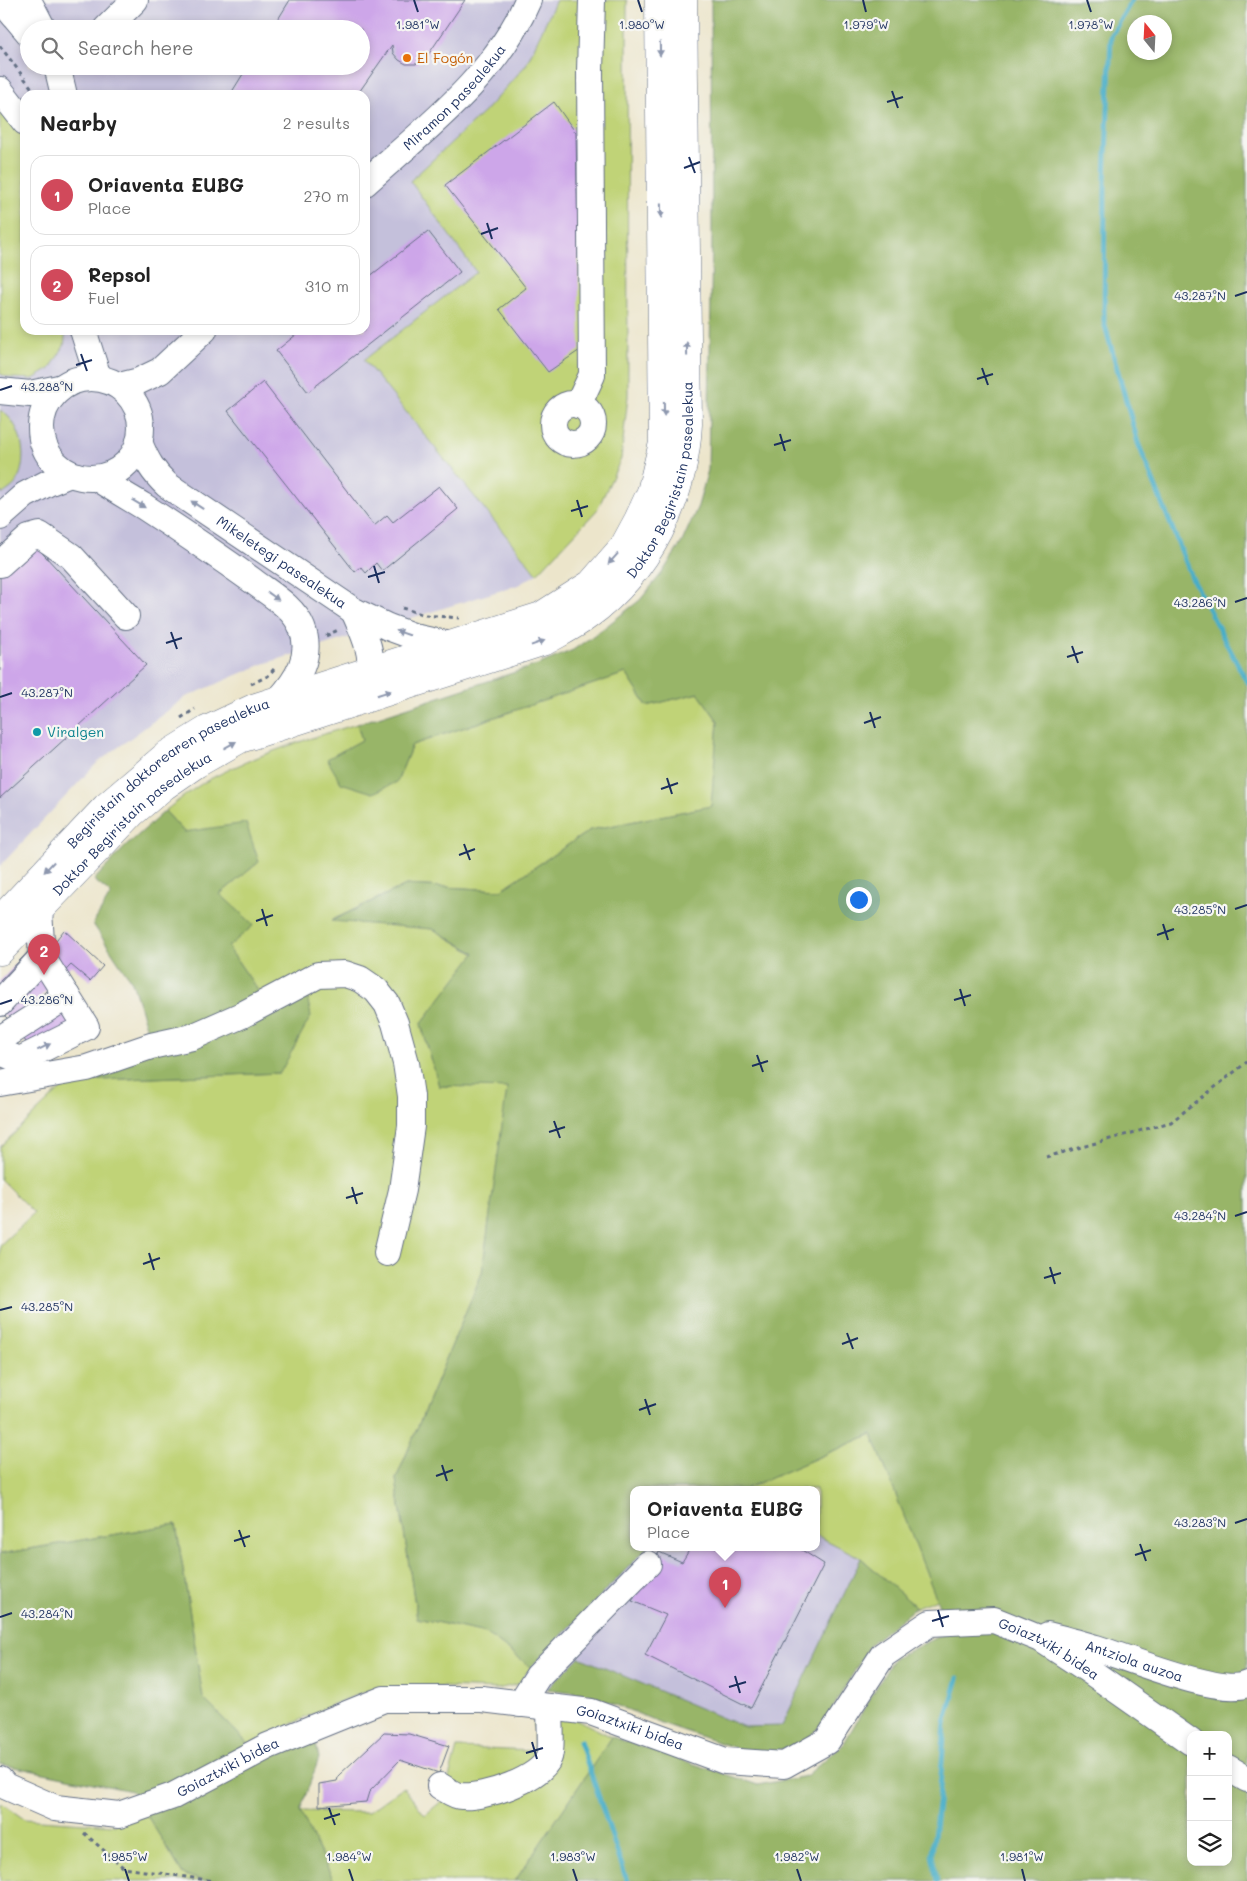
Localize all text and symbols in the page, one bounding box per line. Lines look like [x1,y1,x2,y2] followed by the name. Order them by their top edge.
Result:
[1127,15,1172,60] north arrow
[396,16,440,32] text: 1.981°W
[619,16,665,32] text: 1.980°W
[844,16,888,32] text: 1.979°W
[1068,16,1114,32] text: 1.978°W
[20,20,370,75] search box
[38,34,66,62] icon: search
[78,35,194,60] text: Search here
[399,40,510,154] street label: Miramon pasealekua
[656,41,664,57] one-way arrow
[417,48,473,67] place label: El Fogón
[401,52,413,64] marker: El Fogón
[40,109,117,136] text: Nearby
[283,112,350,133] text: 2 results
[88,172,244,197] text: Oriaventa EUBG
[53,185,61,206] text: 1
[303,185,349,206] text: 270 m
[88,197,131,218] text: Place
[658,203,666,219] one-way arrow
[88,262,151,287] text: Repsol
[53,275,61,296] text: 2
[305,275,349,296] text: 310 m
[88,287,120,308] text: Fuel
[1174,287,1226,303] text: 43.287°N
[683,341,691,357] one-way arrow
[21,378,73,394] text: 43.288°N
[622,381,697,582] street label: Doktor Begiristain pasealekua
[660,401,668,417] one-way arrow
[131,500,146,508] one-way arrow
[191,500,204,510] one-way arrow
[213,511,351,612] street label: Mikeletegi pasealekua
[607,553,619,565] one-way arrow
[266,591,280,601] one-way arrow
[1174,594,1226,610] text: 43.286°N
[396,629,411,636] one-way arrow
[531,638,546,646] one-way arrow
[21,684,73,700] text: 43.287°N
[377,688,392,696] one-way arrow
[62,693,272,852] street label: Begiristain doktorearen pasealekua
[47,722,104,741] place label: Viralgen
[31,726,43,738] marker: Viralgen
[223,741,237,749] one-way arrow
[48,747,215,900] street label: Doktor Begiristain pasealekua
[43,861,55,873] one-way arrow
[846,887,872,913] your location
[1174,901,1226,917] text: 43.285°N
[28,934,60,975] pin: 2
[21,991,73,1007] text: 43.286°N
[37,1043,52,1052] one-way arrow
[1174,1207,1226,1223] text: 43.284°N
[21,1298,73,1314] text: 43.285°N
[630,1486,820,1551] popup
[647,1496,803,1521] text: Oriaventa EUBG
[1174,1514,1226,1530] text: 43.283°N
[647,1521,690,1542] text: Place
[709,1567,741,1608] pin: 1
[21,1605,73,1621] text: 43.284°N
[996,1613,1103,1684] street label: Goiaztxiki bidea
[1083,1635,1185,1686] street label: Antziola auzoa
[575,1700,687,1754] street label: Goiaztxiki bidea
[1187,1731,1232,1866] map controls
[1187,1731,1232,1776] button: +
[173,1733,282,1801] street label: Goiaztxiki bidea
[1187,1776,1232,1821] button: −
[1187,1821,1232,1866] button: layers
[102,1848,148,1864] text: 1.985°W
[326,1848,372,1864] text: 1.984°W
[550,1848,596,1864] text: 1.983°W
[774,1848,820,1864] text: 1.982°W
[1000,1848,1044,1864] text: 1.981°W

